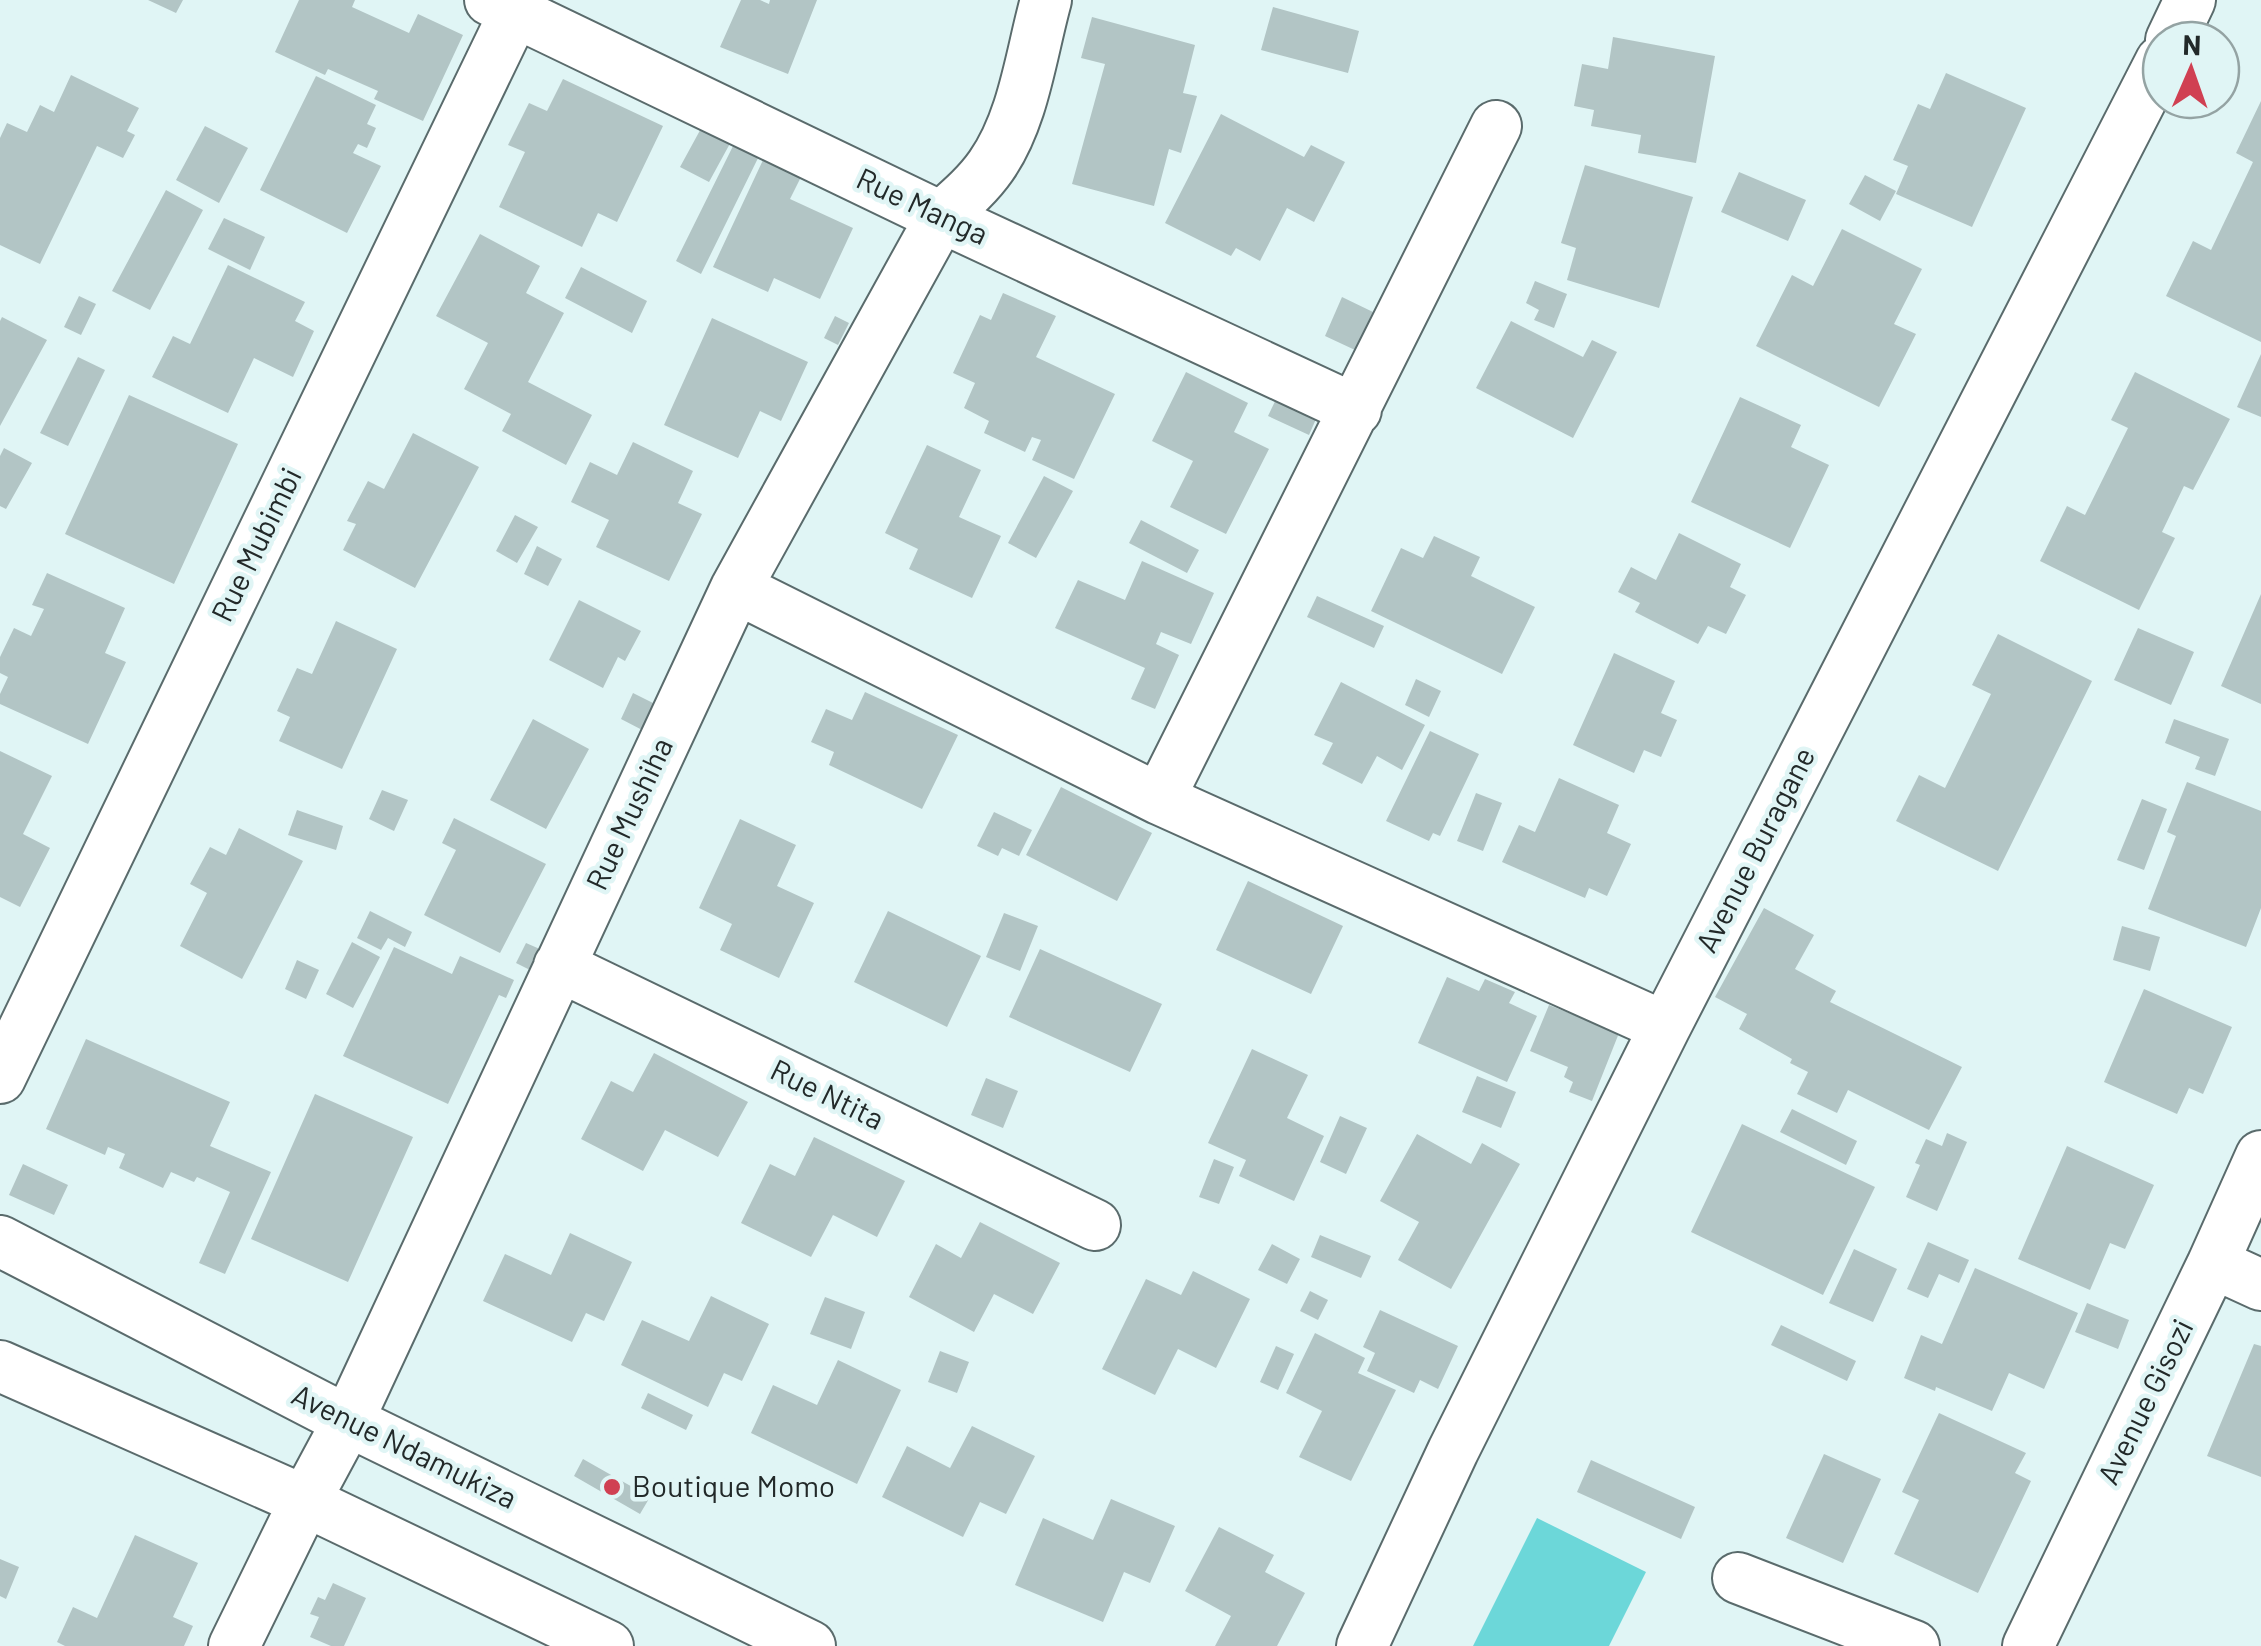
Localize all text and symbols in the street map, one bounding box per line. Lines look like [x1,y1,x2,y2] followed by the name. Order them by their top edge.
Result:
[2141,20,2241,120] north arrow
[2182,27,2202,61] text: N
[851,159,994,251] street label: Rue Manga
[202,461,308,627] street label: Rue Mubimbi
[577,731,679,895] street label: Rue Mushiha
[1687,741,1821,958] street label: Avenue Buragane
[765,1050,890,1136] street label: Rue Ntita
[2089,1313,2200,1490] street label: Avenue Gisozi
[287,1375,523,1515] street label: Avenue Ndamukiza
[632,1467,835,1503] place label: Boutique Momo
[601,1476,623,1498] marker: Boutique Momo

